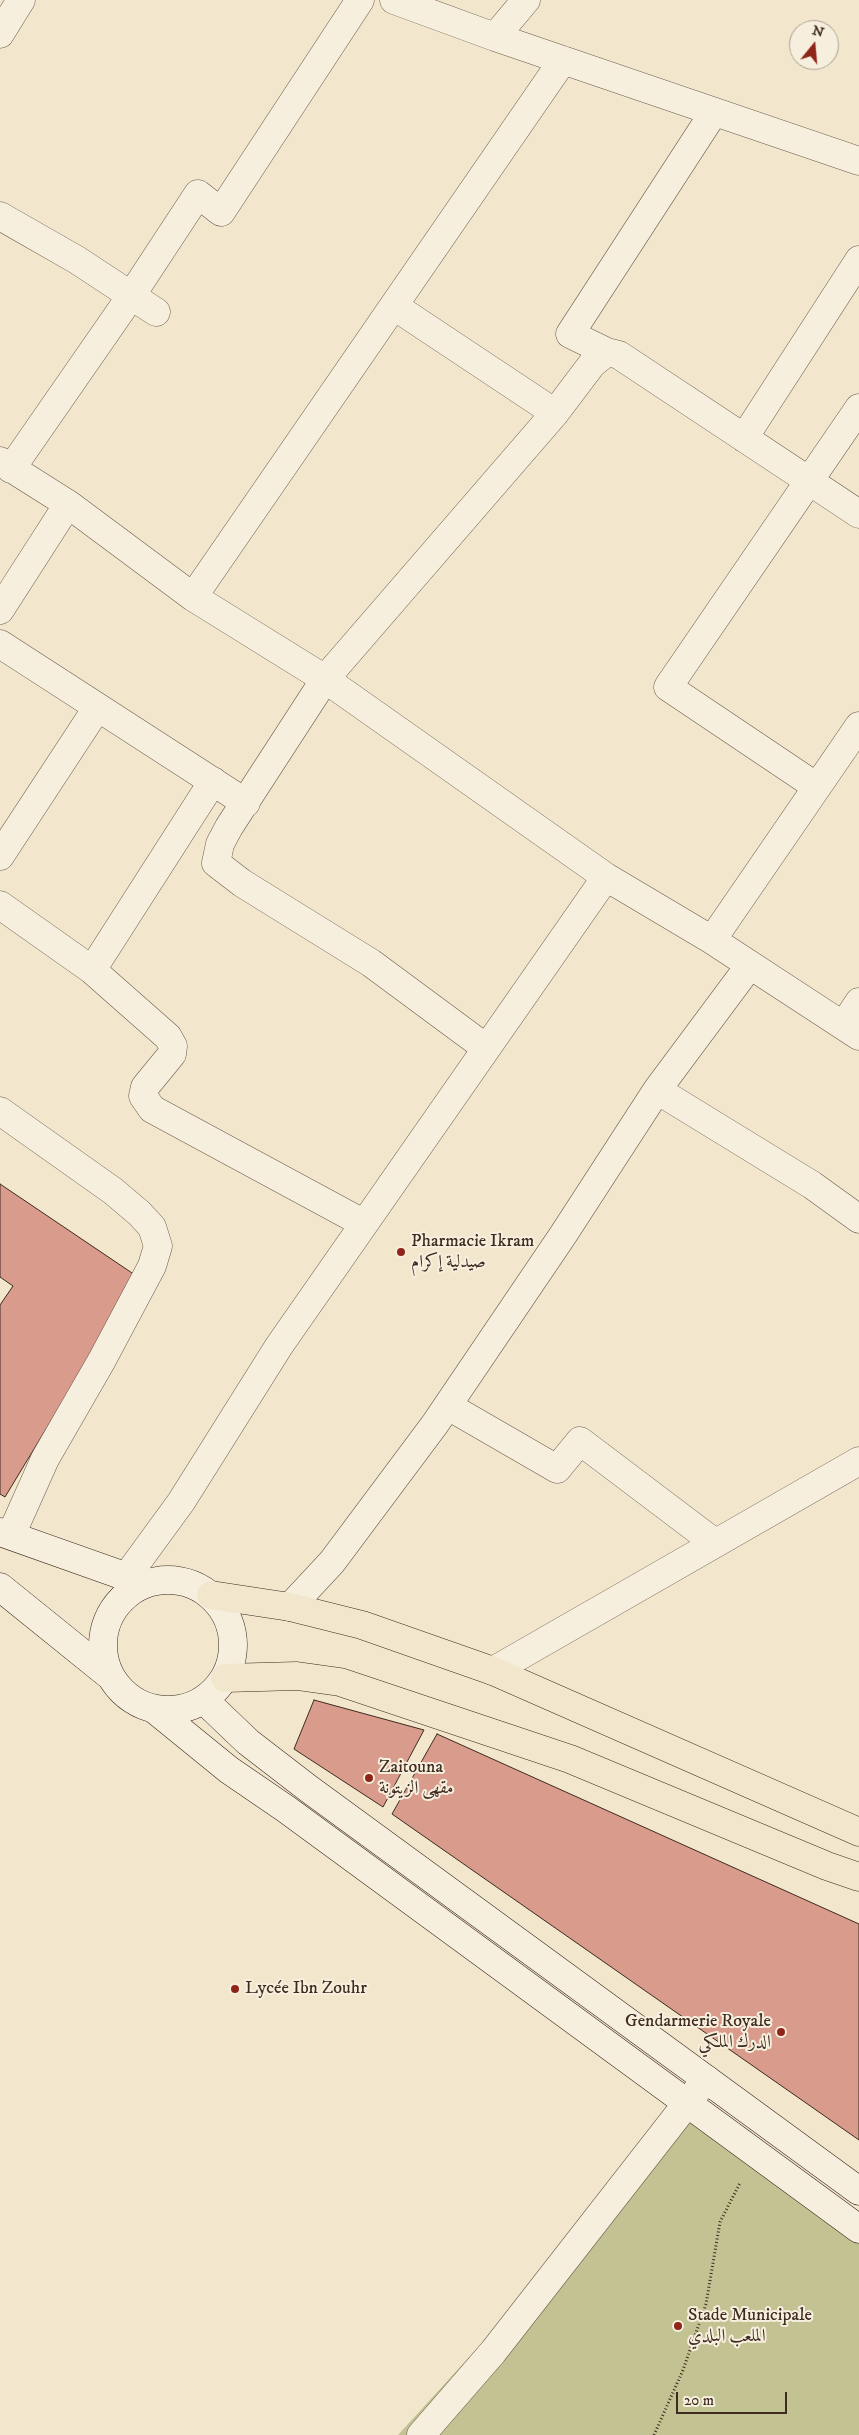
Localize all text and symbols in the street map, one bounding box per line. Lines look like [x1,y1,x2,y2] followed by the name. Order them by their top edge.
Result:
[789,20,839,70] north arrow
[810,21,826,42] text: N
[411,1231,534,1274] place label: Pharmacie Ikram صيدلية إكرام
[395,1246,407,1258] marker: Pharmacie Ikram صيدلية إكرام
[379,1757,454,1800] place label: Zaitouna مقهى الزيتونة
[363,1772,375,1784] marker: Zaitouna مقهى الزيتونة
[245,1978,367,2000] place label: Lycée Ibn Zouhr
[229,1983,241,1995] marker: Lycée Ibn Zouhr
[625,2011,771,2054] place label: Gendarmerie Royale الدرك الملكي
[775,2026,787,2038] marker: Gendarmerie Royale الدرك الملكي
[688,2305,812,2348] place label: Stade Municipale الملعب البلدي
[672,2320,684,2332] marker: Stade Municipale الملعب البلدي
[679,2382,790,2414] scale bar
[684,2391,714,2410] text: 20 m

